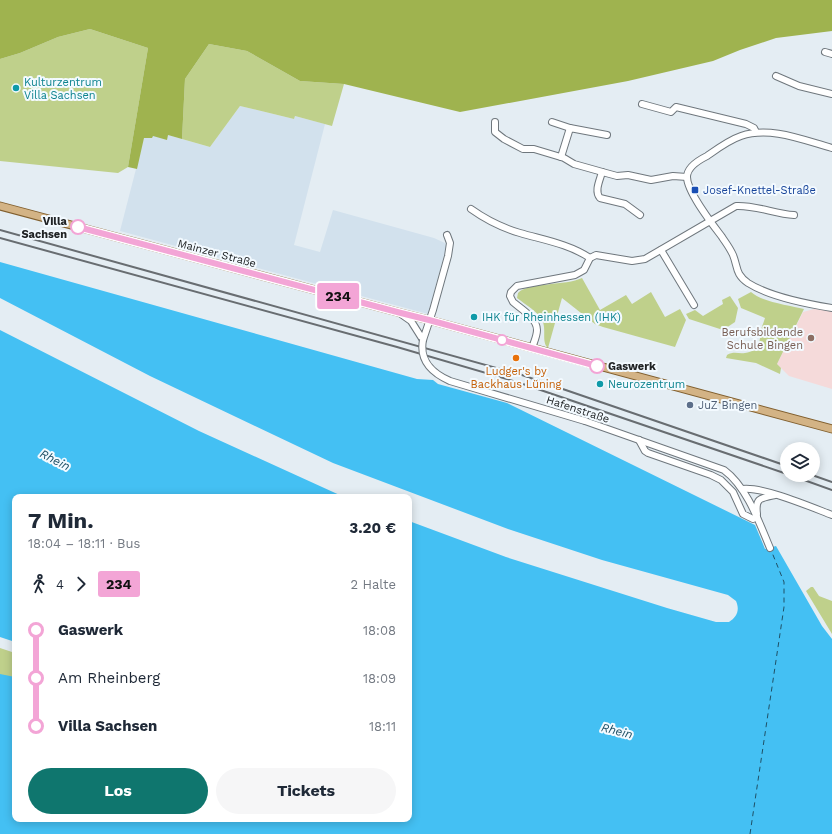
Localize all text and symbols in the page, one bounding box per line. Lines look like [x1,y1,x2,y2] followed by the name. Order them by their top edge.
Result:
[24,76,102,102] place label: Kulturzentrum Villa Sachsen
[11,83,21,93] marker: Kulturzentrum Villa Sachsen
[703,184,816,197] place label: Josef-Knettel-Straße
[690,185,700,195] marker: Josef-Knettel-Straße
[22,215,68,241] place label: Villa Sachsen
[70,219,86,235] marker: Villa Sachsen
[176,237,258,270] street label: Mainzer Straße
[315,283,361,309] line badge: 234
[325,288,351,304] text: 234
[482,311,621,324] place label: IHK für Rheinhessen (IHK)
[469,312,479,322] marker: IHK für Rheinhessen (IHK)
[722,326,803,352] place label: Berufsbildende Schule Bingen
[806,333,816,343] marker: Berufsbildende Schule Bingen
[496,334,508,346] unlabelled marker
[511,353,521,363] marker: Ludger's by Backhaus Lüning
[589,358,605,374] marker: Gaswerk
[608,360,656,373] place label: Gaswerk
[471,365,562,391] place label: Ludger's by Backhaus Lüning
[608,378,685,391] place label: Neurozentrum
[595,379,605,389] marker: Neurozentrum
[545,393,611,426] street label: Hafenstraße
[698,399,757,412] place label: JuZ Bingen
[685,400,695,410] marker: JuZ Bingen
[780,442,820,482] map controls
[780,442,820,482] button: layers
[38,447,72,473] water label: Rhein
[28,508,94,533] text: 7 Min.
[349,519,396,537] text: 3.20 €
[28,536,140,551] text: 18:04 – 18:11 · Bus
[28,573,50,595] icon: walk
[70,573,92,595] icon: forward
[106,576,132,592] text: 234
[56,577,64,592] text: 4
[350,577,396,592] text: 2 Halte
[58,621,123,639] text: Gaswerk
[363,623,396,638] text: 18:08
[58,669,160,687] text: Am Rheinberg
[363,671,396,686] text: 18:09
[58,717,157,735] text: Villa Sachsen
[369,719,396,734] text: 18:11
[600,720,634,742] water label: Rhein
[28,768,208,814] button: Los
[216,768,396,814] button: Tickets

